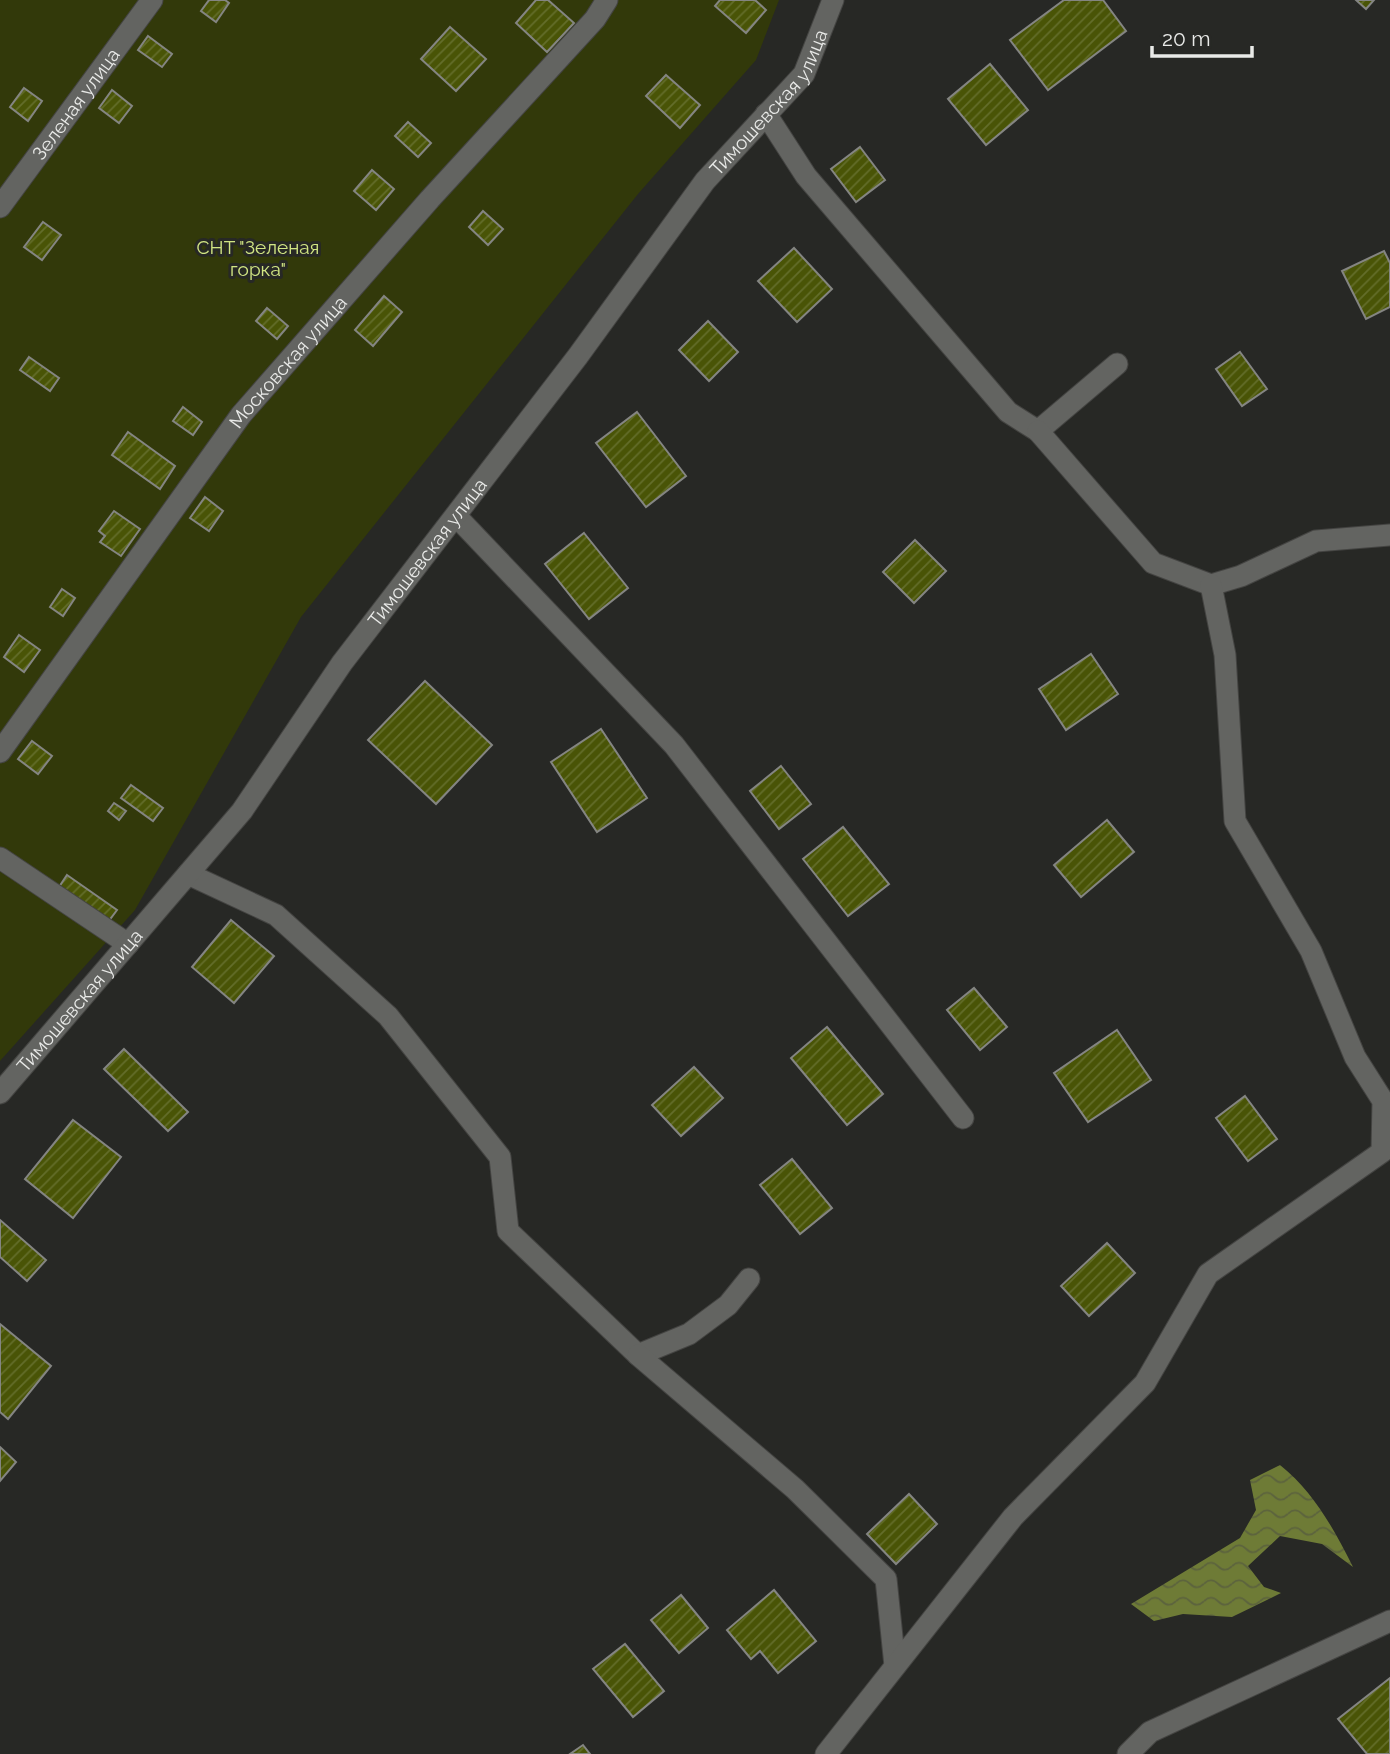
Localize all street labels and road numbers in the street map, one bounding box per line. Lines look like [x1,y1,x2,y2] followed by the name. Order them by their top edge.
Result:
[705,26,831,180] street label: Тимошевская улица
[28,44,124,164] street label: Зеленая улица
[224,291,351,432] street label: Московская улица
[363,474,491,631] street label: Тимошевская улица
[12,925,147,1076] street label: Тимошевская улица

